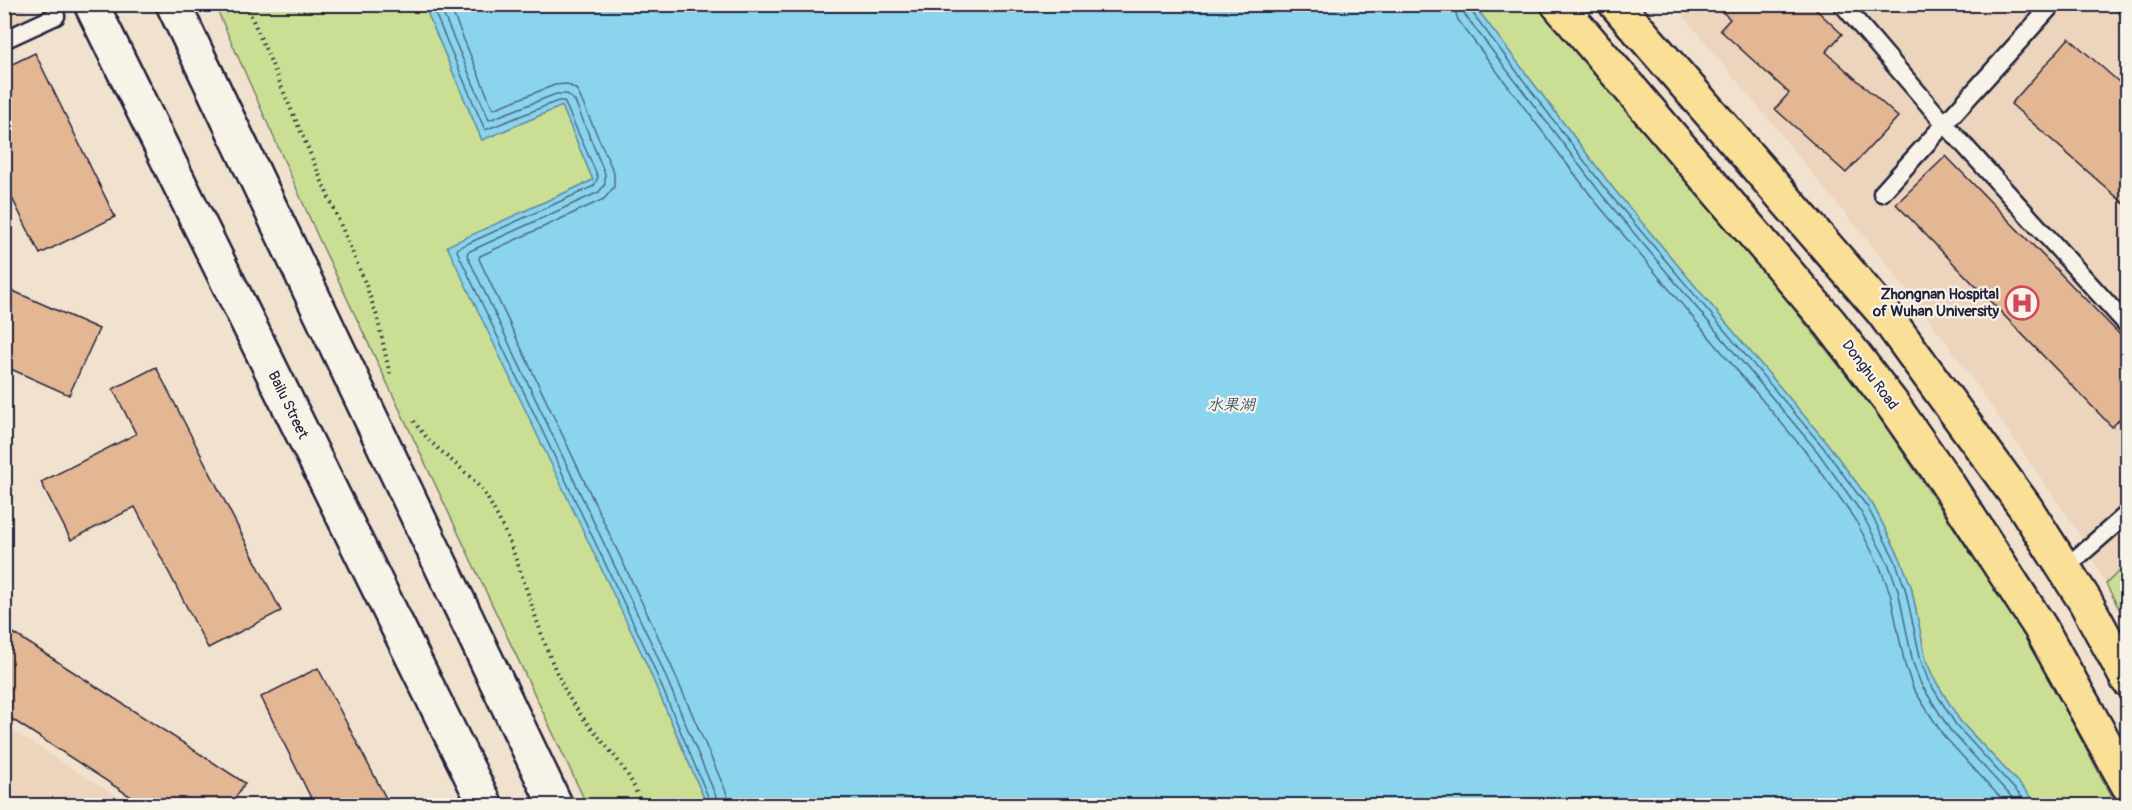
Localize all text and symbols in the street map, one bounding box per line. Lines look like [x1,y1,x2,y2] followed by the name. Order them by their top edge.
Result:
[1872,285,2000,321] place label: Zhongnan Hospital of Wuhan University
[2004,285,2040,321] hospital icon: Zhongnan Hospital of Wuhan University
[1838,336,1902,414] street label: Donghu Road
[263,368,313,443] street label: Bailu Street
[1207,395,1257,415] water label: 水果湖

